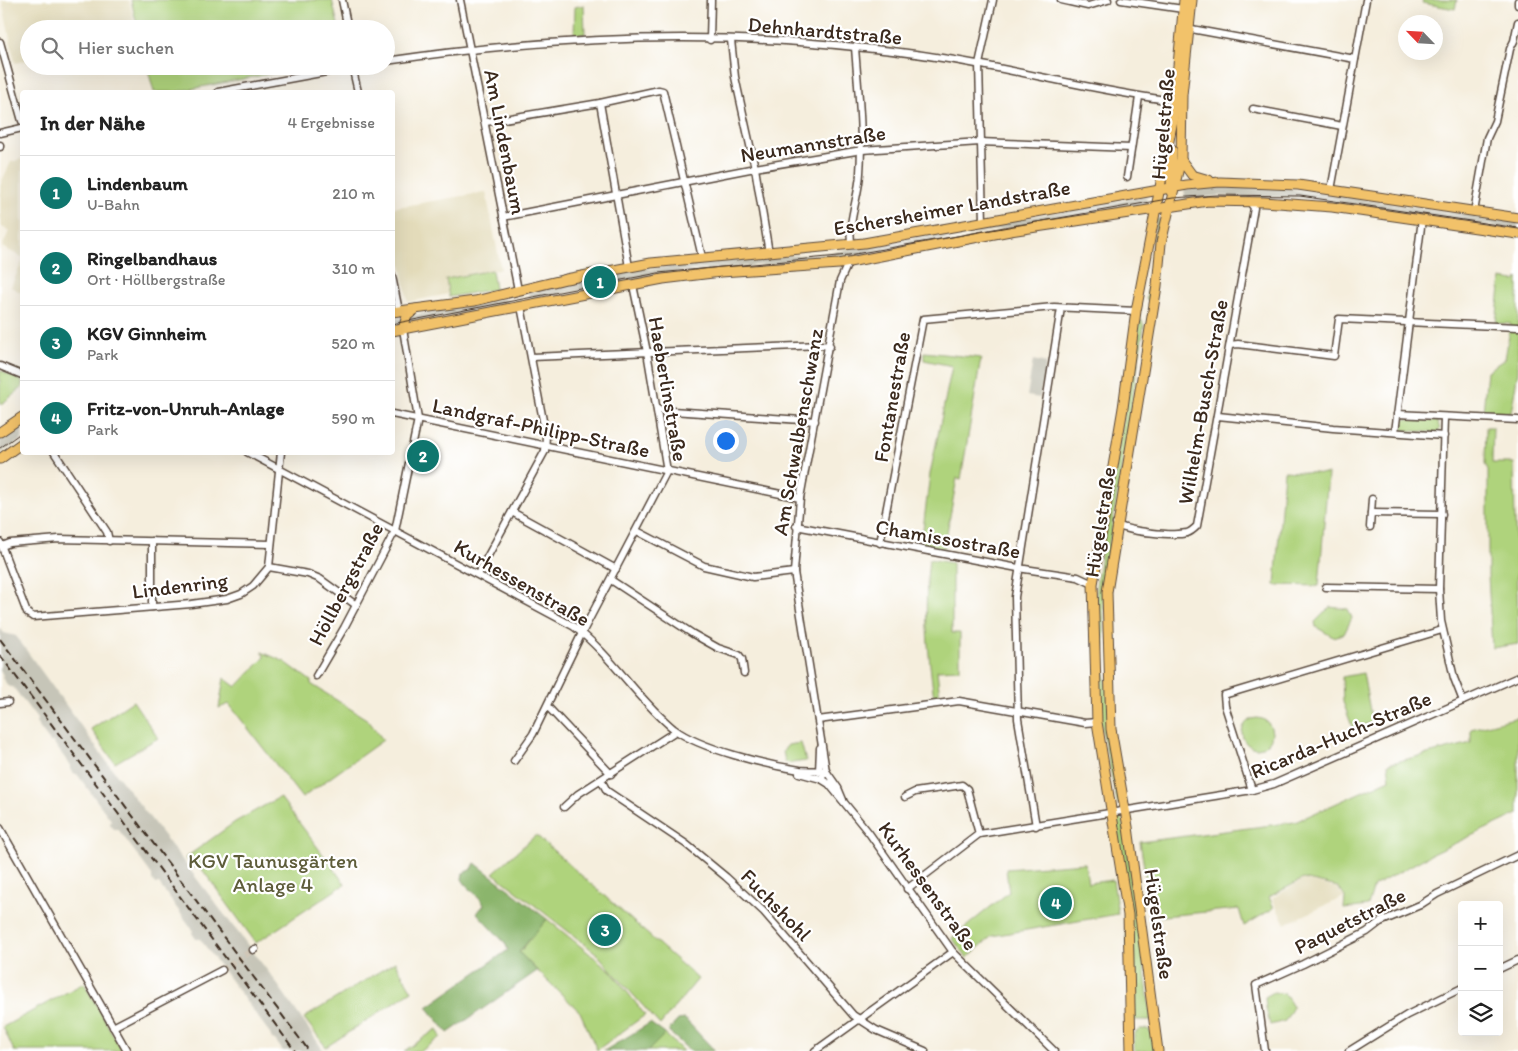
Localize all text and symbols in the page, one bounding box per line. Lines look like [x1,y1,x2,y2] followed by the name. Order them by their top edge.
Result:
[747,11,903,50] street label: Dehnhardtstraße
[1398,15,1443,60] north arrow
[20,20,395,75] search box
[38,34,66,62] icon: search
[78,36,174,59] text: Hier suchen
[479,67,532,217] street label: Am Lindenbaum
[1145,67,1180,181] street label: Hügelstraße
[40,110,145,135] text: In der Nähe
[287,113,375,132] text: 4 Ergebnisse
[739,120,887,167] street label: Neumannstraße
[87,172,188,195] text: Lindenbaum
[832,174,1072,241] street label: Eschersheimer Landstraße
[52,184,60,203] text: 1
[332,184,375,203] text: 210 m
[87,195,140,214] text: U-Bahn
[87,247,217,270] text: Ringelbandhaus
[52,259,60,278] text: 2
[332,259,375,278] text: 310 m
[584,263,616,301] pin: 1
[87,270,225,289] text: Ort · Höllbergstraße
[1172,297,1233,506] street label: Wilhelm-Busch-Straße
[643,315,694,463] street label: Haeberlinstraße
[87,322,207,345] text: KGV Ginnheim
[767,326,828,537] street label: Am Schwalbenschwanz
[868,330,915,464] street label: Fontanestraße
[52,334,60,353] text: 3
[331,334,375,353] text: 520 m
[87,345,118,364] text: Park
[430,392,652,463] street label: Landgraf-Philipp-Straße
[87,397,284,420] text: Fritz-von-Unruh-Anlage
[51,409,61,428] text: 4
[331,409,375,428] text: 590 m
[87,420,118,439] text: Park
[713,428,739,454] your location
[407,437,439,475] pin: 2
[1078,465,1121,579] street label: Hügelstraße
[874,513,1023,564] street label: Chamissostraße
[303,518,388,650] street label: Höllbergstraße
[450,534,595,632] street label: Kurhessenstraße
[130,567,230,604] street label: Lindenring
[1247,685,1435,784] street label: Ricarda-Huch-Straße
[873,816,983,955] street label: Kurhessenstraße
[188,848,358,897] park label: KGV Taunusgärten Anlage 4
[736,863,817,946] street label: Fuchshohl
[1139,867,1180,981] street label: Hügelstraße
[1290,882,1410,959] street label: Paquetstraße
[1040,884,1072,922] pin: 4
[1458,901,1503,1036] map controls
[1458,901,1503,946] button: +
[589,911,621,949] pin: 3
[1458,946,1503,991] button: −
[1458,991,1503,1036] button: layers

